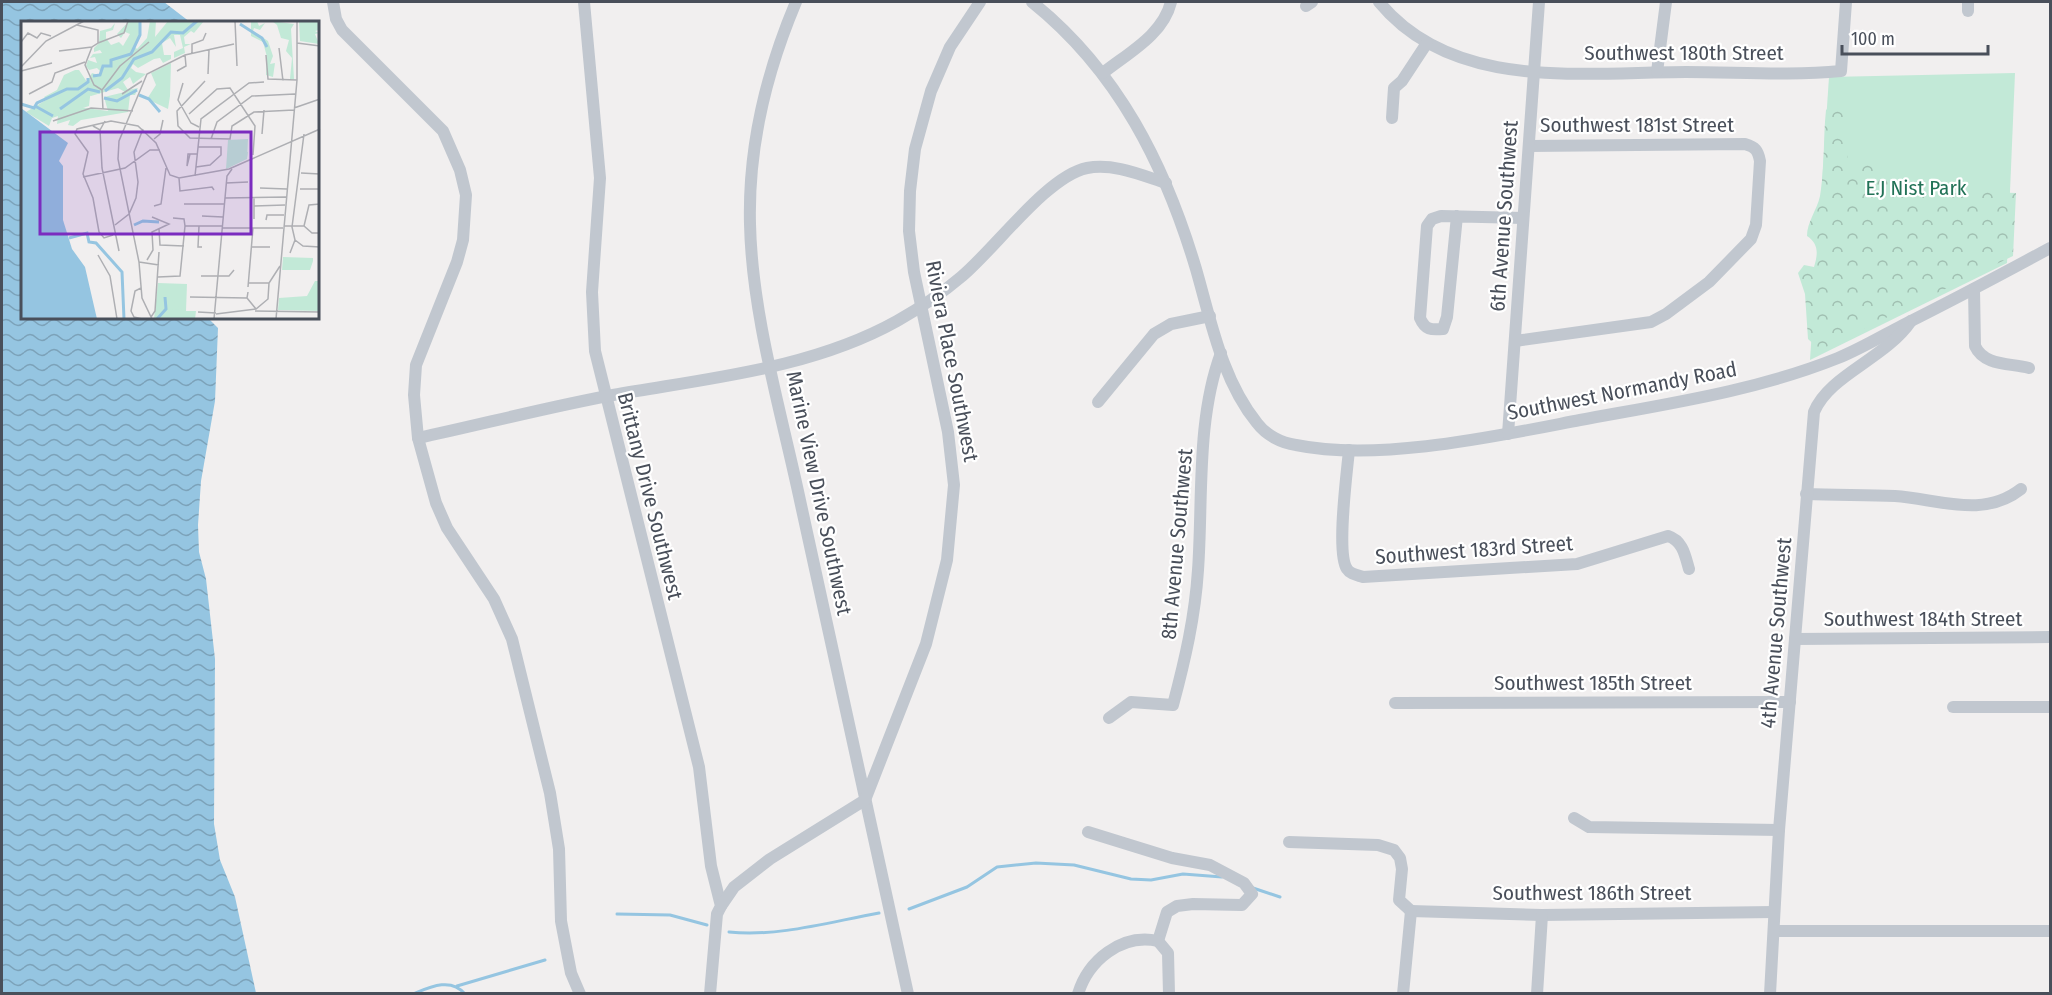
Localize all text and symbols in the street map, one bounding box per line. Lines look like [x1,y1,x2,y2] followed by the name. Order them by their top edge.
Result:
[1842,18,1988,56] scale bar
[21,21,320,320] inset map
[1851,28,1895,50] text: 100 m
[1584,40,1784,66] street label: Southwest 180th Street
[1540,112,1734,138] street label: Southwest 181st Street
[1484,119,1524,313] street label: 6th Avenue Southwest
[1865,175,1967,201] park label: E.J Nist Park
[920,258,984,464] street label: Riviera Place Southwest
[1505,356,1739,426] street label: Southwest Normandy Road
[780,369,858,618] street label: Marine View Drive Southwest
[612,390,688,603] street label: Brittany Drive Southwest
[1156,447,1198,641] street label: 8th Avenue Southwest
[1374,530,1574,570] street label: Southwest 183rd Street
[1755,536,1797,729] street label: 4th Avenue Southwest
[1824,606,2022,632] street label: Southwest 184th Street
[1494,670,1692,696] street label: Southwest 185th Street
[1493,880,1692,906] street label: Southwest 186th Street

